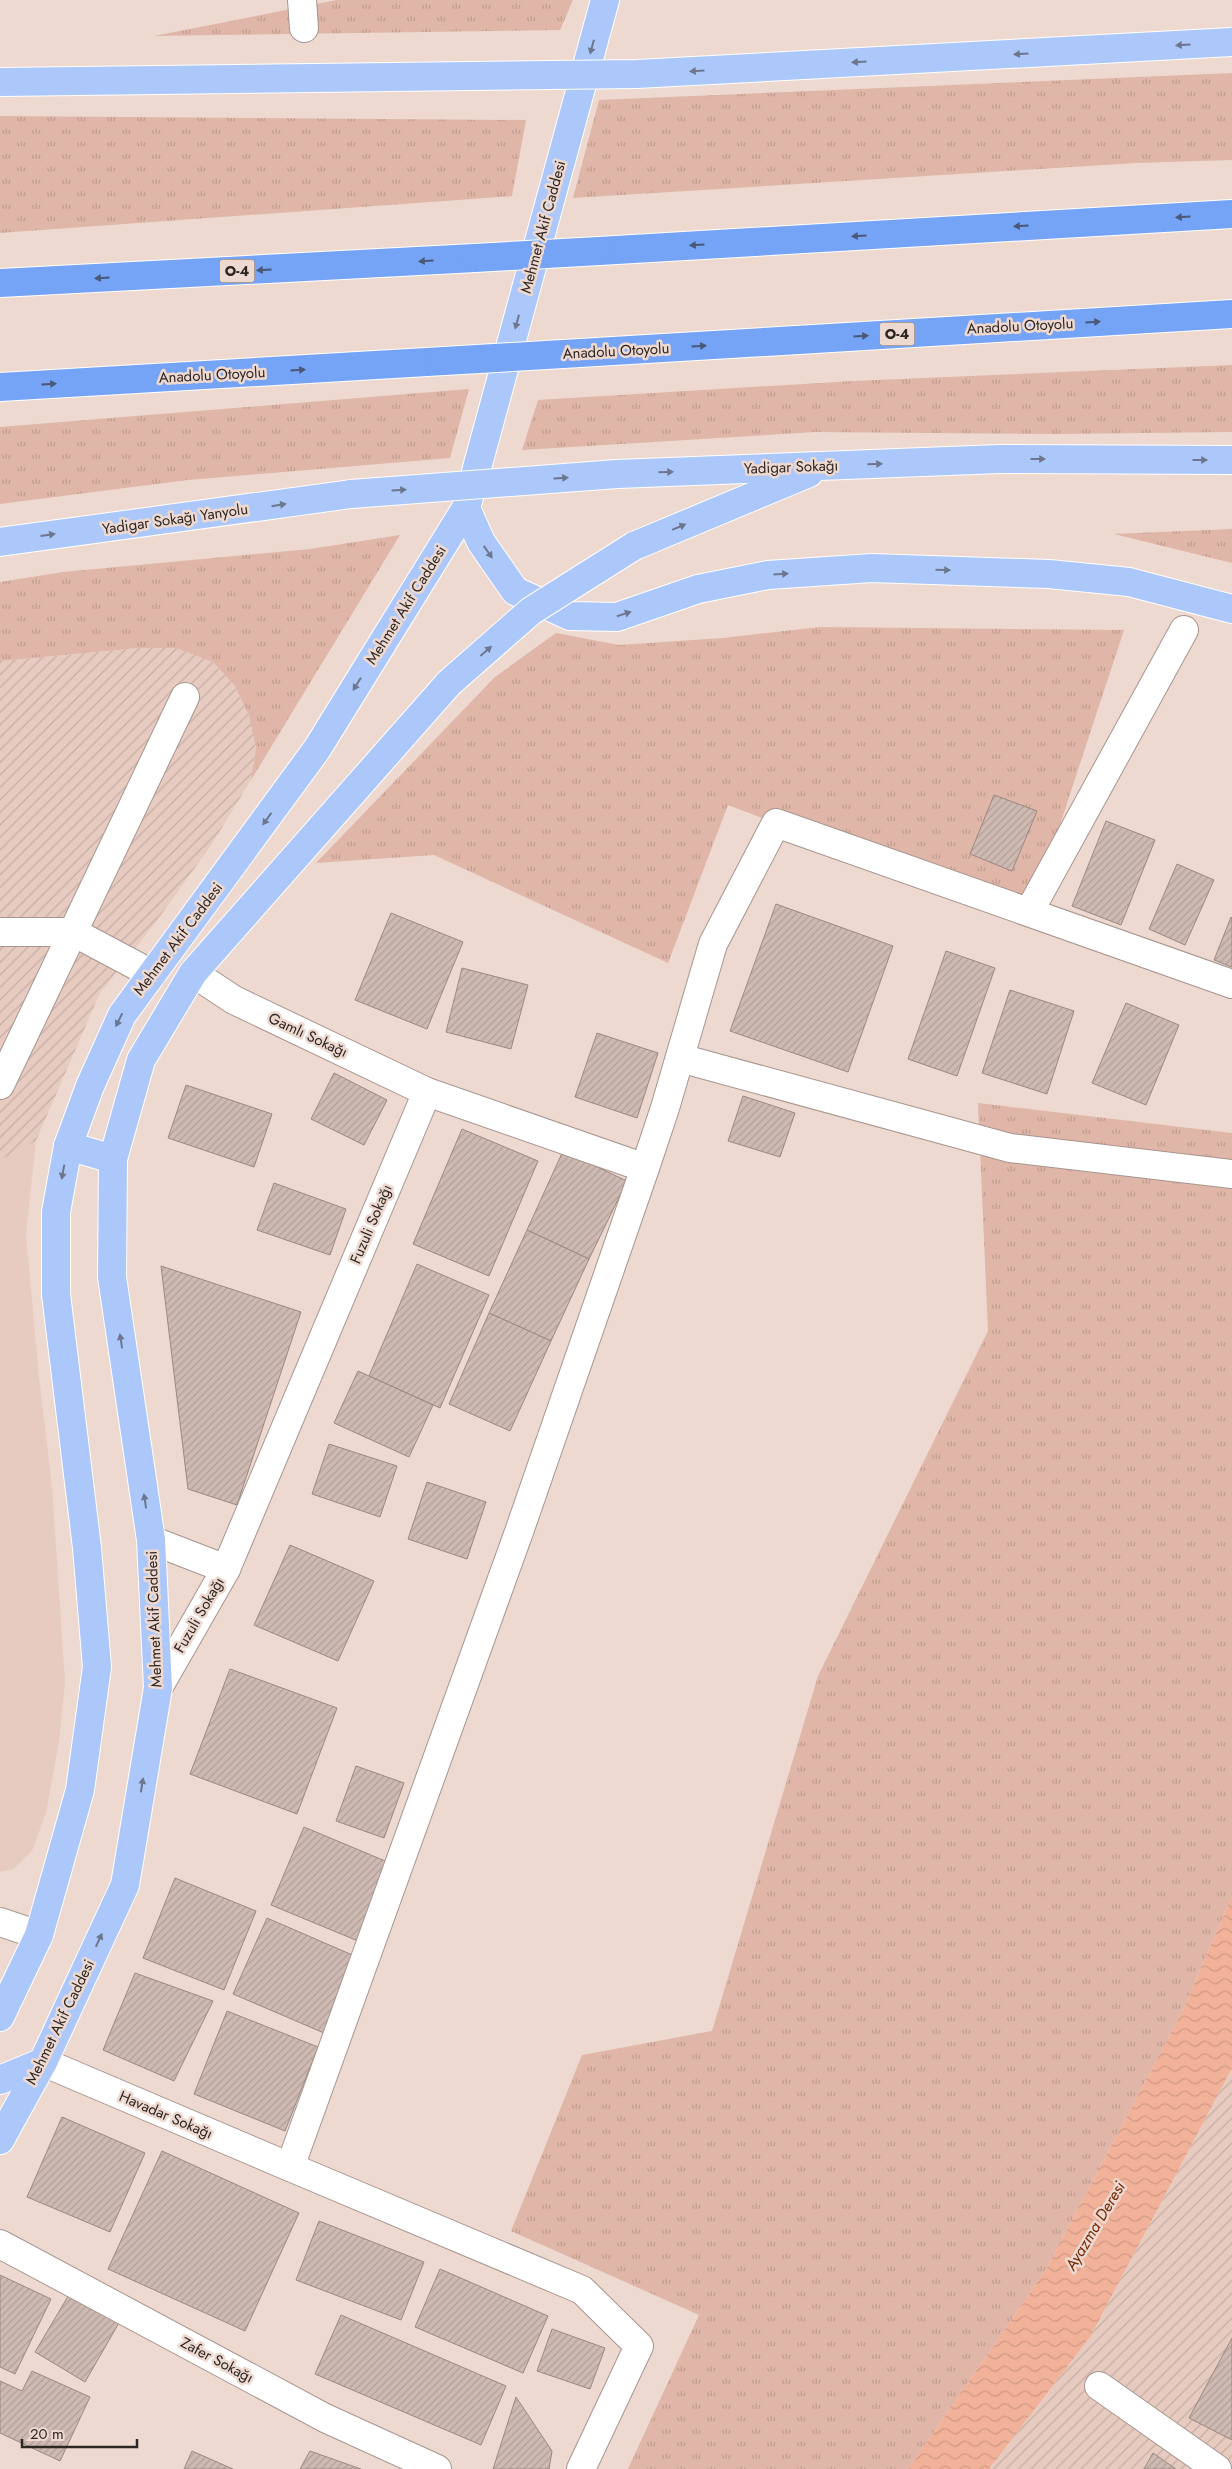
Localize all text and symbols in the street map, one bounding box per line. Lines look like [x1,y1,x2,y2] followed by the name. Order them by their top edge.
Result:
[588,39,596,54] one-way arrow
[1175,41,1191,49] one-way arrow
[1013,50,1029,58] one-way arrow
[851,59,867,67] one-way arrow
[688,68,704,76] one-way arrow
[515,158,571,296] street label: Mehmet Akif Caddesi
[1175,213,1191,221] one-way arrow
[1013,223,1029,231] one-way arrow
[851,232,867,240] one-way arrow
[688,242,704,250] one-way arrow
[418,257,434,265] one-way arrow
[220,260,254,282] road number: O-4
[256,266,272,274] one-way arrow
[93,275,109,283] one-way arrow
[966,312,1074,340] street label: Anadolu Otoyolu
[513,314,521,329] one-way arrow
[1085,318,1101,326] one-way arrow
[880,322,914,346] road number: O-4
[853,331,869,339] one-way arrow
[562,337,670,365] street label: Anadolu Otoyolu
[691,341,707,349] one-way arrow
[158,361,266,389] street label: Anadolu Otoyolu
[290,365,306,373] one-way arrow
[41,380,57,388] one-way arrow
[743,454,839,480] street label: Yadigar Sokağı
[1030,455,1046,463] one-way arrow
[1192,456,1208,464] one-way arrow
[868,460,884,468] one-way arrow
[658,468,674,476] one-way arrow
[554,474,570,482] one-way arrow
[391,486,407,494] one-way arrow
[101,498,249,540] street label: Yadigar Sokağı Yanyolu
[271,500,287,508] one-way arrow
[672,522,686,530] one-way arrow
[41,531,57,539] one-way arrow
[360,541,452,669] street label: Mehmet Akif Caddesi
[482,545,493,558] one-way arrow
[935,566,951,574] one-way arrow
[773,570,789,578] one-way arrow
[617,610,632,618] one-way arrow
[480,646,492,657] one-way arrow
[353,677,362,690] one-way arrow
[262,812,272,826] one-way arrow
[128,878,228,1000] street label: Mehmet Akif Caddesi
[265,1007,351,1063] street label: Gamlı Sokağı
[115,1013,123,1027] one-way arrow
[59,1164,67,1180] one-way arrow
[344,1181,398,1267] street label: Fuzuli Sokağı
[117,1332,125,1348] one-way arrow
[141,1493,149,1509] one-way arrow
[141,1550,167,1688] street label: Mehmet Akif Caddesi
[168,1573,230,1657] street label: Fuzuli Sokağı
[138,1776,146,1792] one-way arrow
[96,1933,104,1947] one-way arrow
[20,1956,100,2088] street label: Mehmet Akif Caddesi
[116,2085,216,2145] street label: Havadar Sokağı
[1059,2176,1131,2276] water label: Ayazma Deresi
[177,2332,257,2388] street label: Zafer Sokağı
[22,2416,138,2448] scale bar
[30,2423,64,2445] text: 20 m

